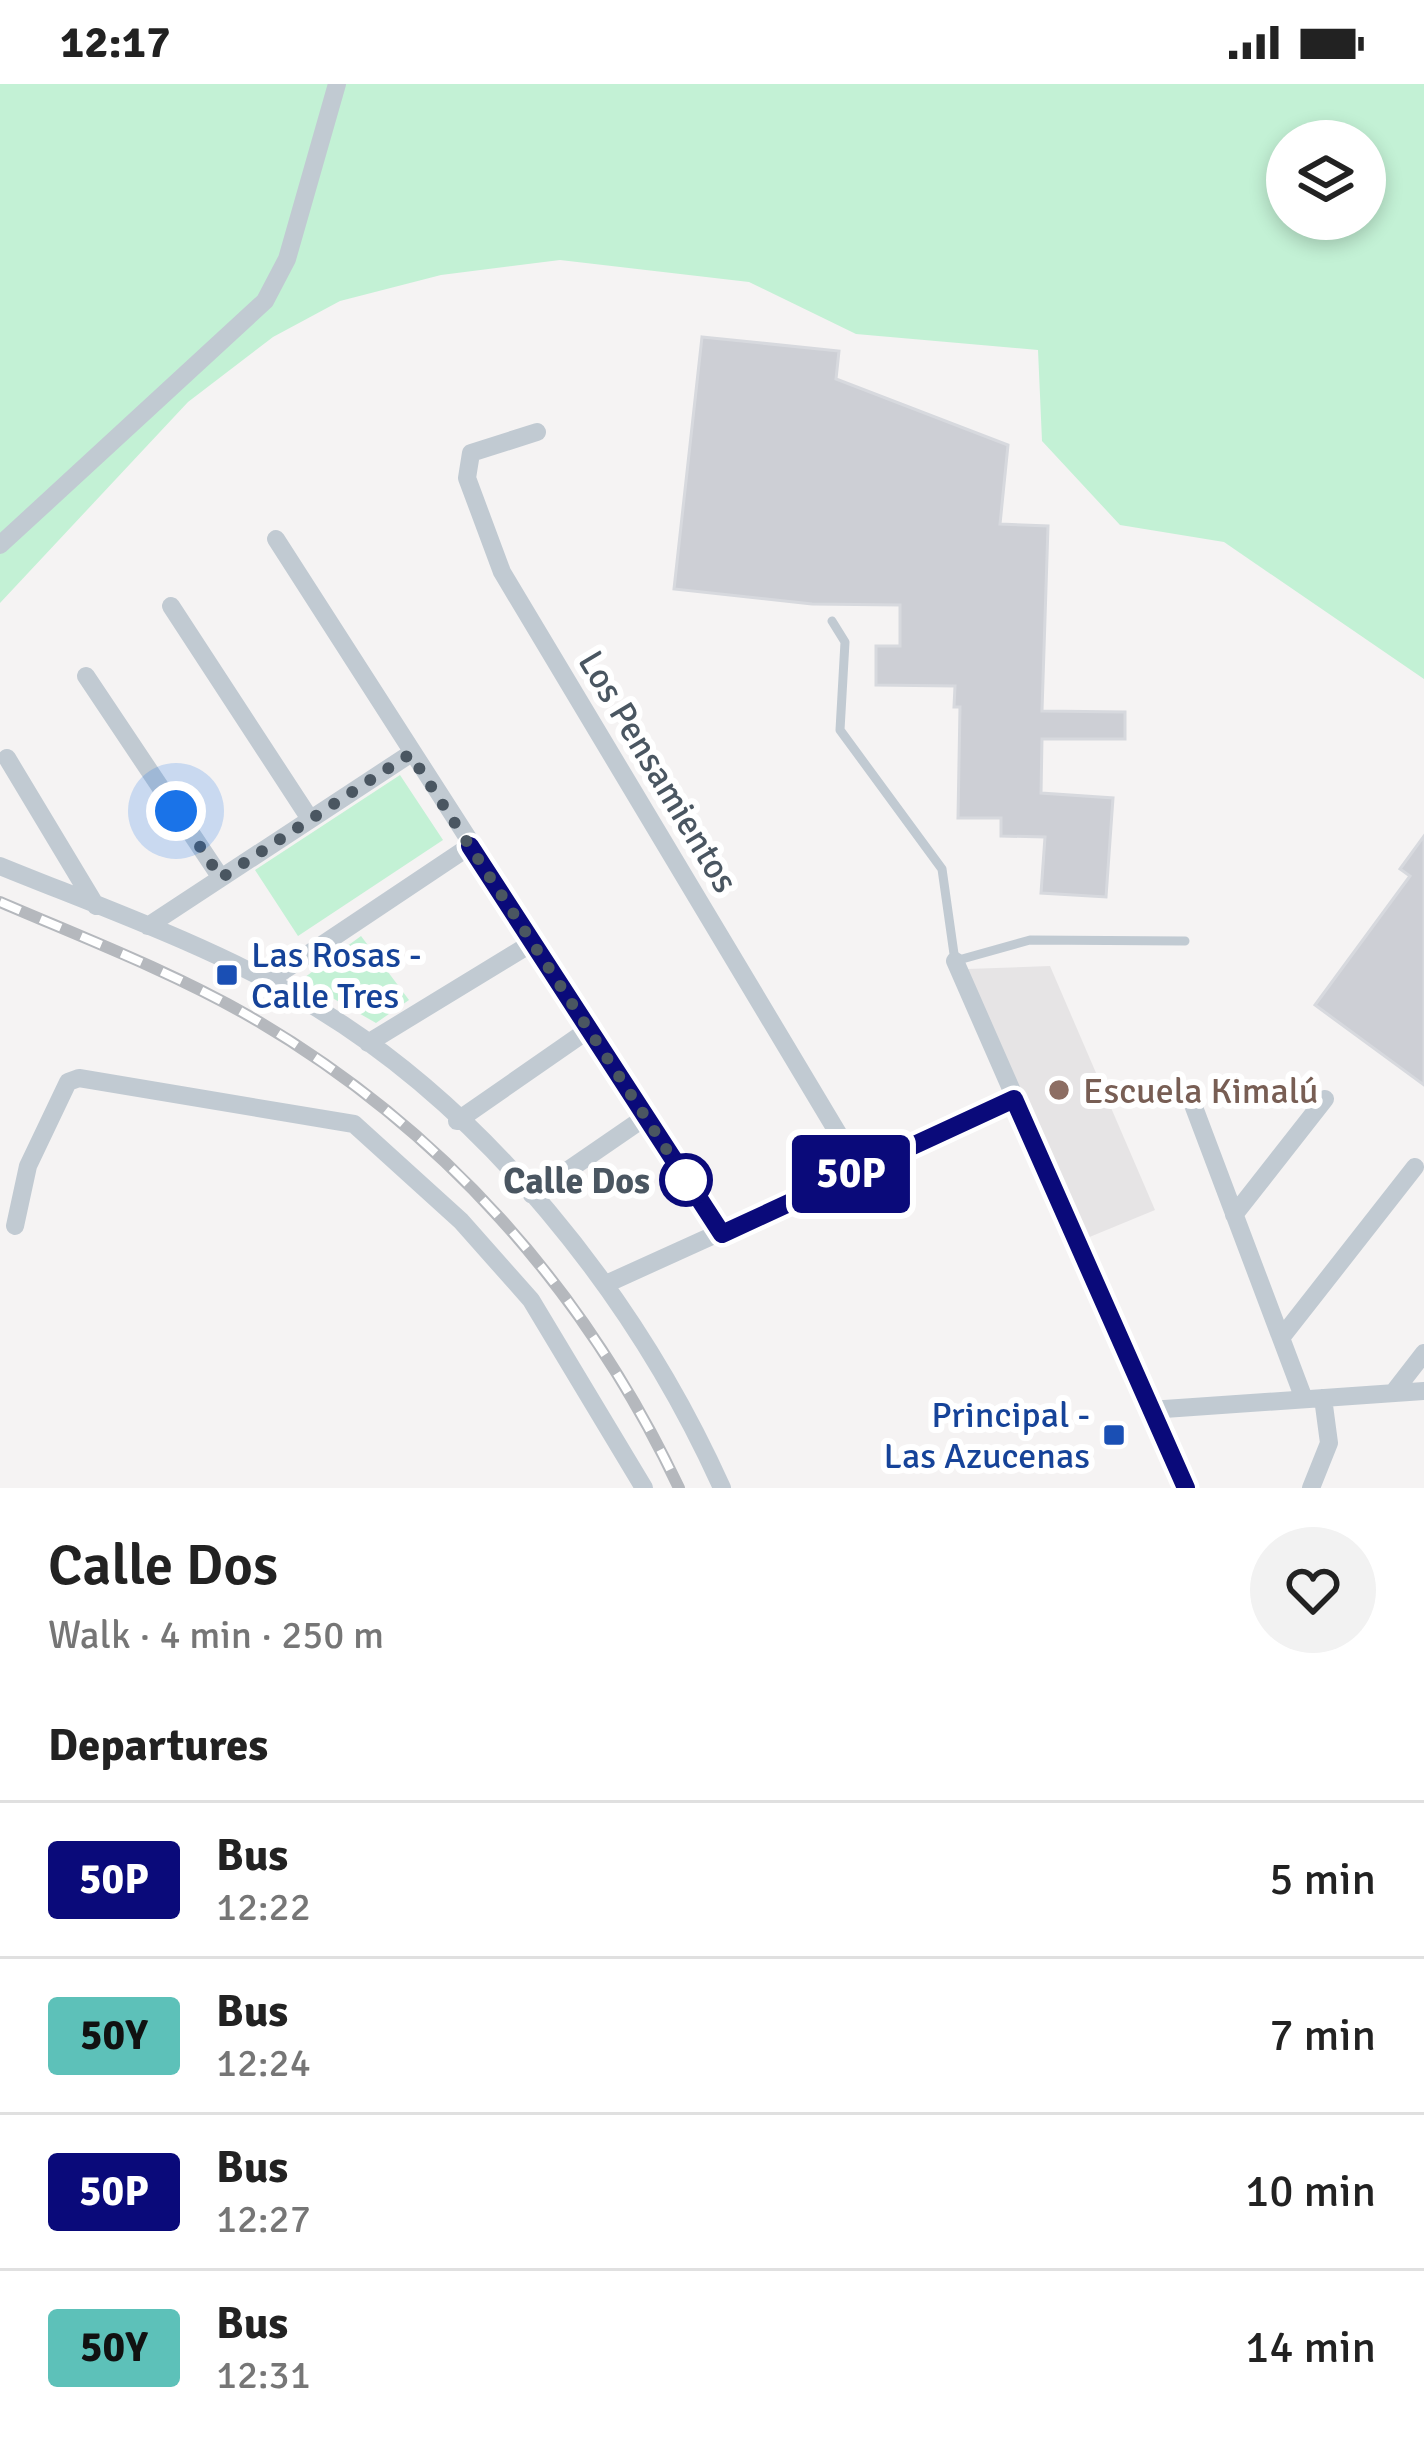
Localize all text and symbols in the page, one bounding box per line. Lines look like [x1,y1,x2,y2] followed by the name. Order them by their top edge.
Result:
[60,15,170,70] text: 12:17
[1266,120,1386,240] map controls
[1266,120,1386,240] button: layers
[568,643,748,901] street label: Los Pensamientos
[146,781,206,841] your location
[251,933,422,1019] place label: Las Rosas - Calle Tres
[214,962,240,988] marker: Las Rosas - Calle Tres
[1083,1069,1319,1114] place label: Escuela Kimalú
[1046,1077,1072,1103] marker: Escuela Kimalú
[782,1135,920,1213] line badge: 50P
[816,1148,886,1199] text: 50P
[661,1155,711,1205] marker: Calle Dos
[503,1159,650,1204] place label: Calle Dos
[884,1393,1090,1479] place label: Principal - Las Azucenas
[1101,1422,1127,1448] marker: Principal - Las Azucenas
[1250,1527,1376,1653] button: heart
[48,1530,278,1601] text: Calle Dos
[48,1611,384,1659] text: Walk · 4 min · 250 m
[48,1718,268,1773] text: Departures
[216,1828,288,1883] text: Bus
[1269,1852,1376,1907] text: 5 min
[79,1854,149,1905] text: 50P
[216,1883,311,1931] text: 12:22
[216,1984,288,2039] text: Bus
[1269,2008,1376,2063] text: 7 min
[80,2010,148,2061] text: 50Y
[216,2039,311,2087] text: 12:24
[216,2140,288,2195] text: Bus
[1245,2164,1376,2219] text: 10 min
[79,2166,149,2217] text: 50P
[216,2195,311,2243] text: 12:27
[216,2296,288,2351] text: Bus
[1245,2320,1376,2375] text: 14 min
[80,2322,148,2373] text: 50Y
[216,2351,311,2399] text: 12:31

